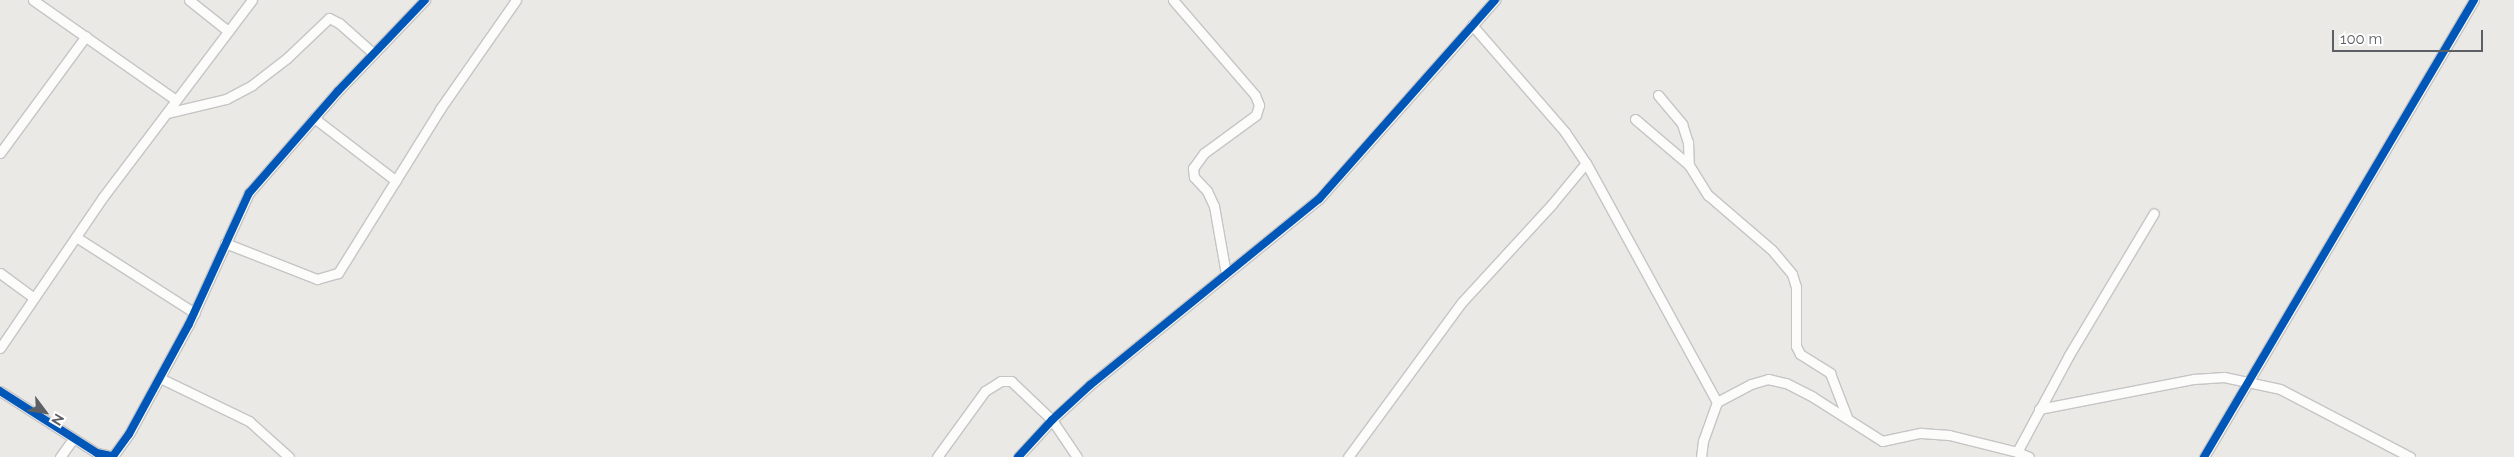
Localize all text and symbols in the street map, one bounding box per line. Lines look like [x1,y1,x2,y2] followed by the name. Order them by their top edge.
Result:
[2334,20,2485,52] scale bar
[2340,30,2382,48] text: 100 m
[20,387,70,437] north arrow
[48,411,67,428] text: N

